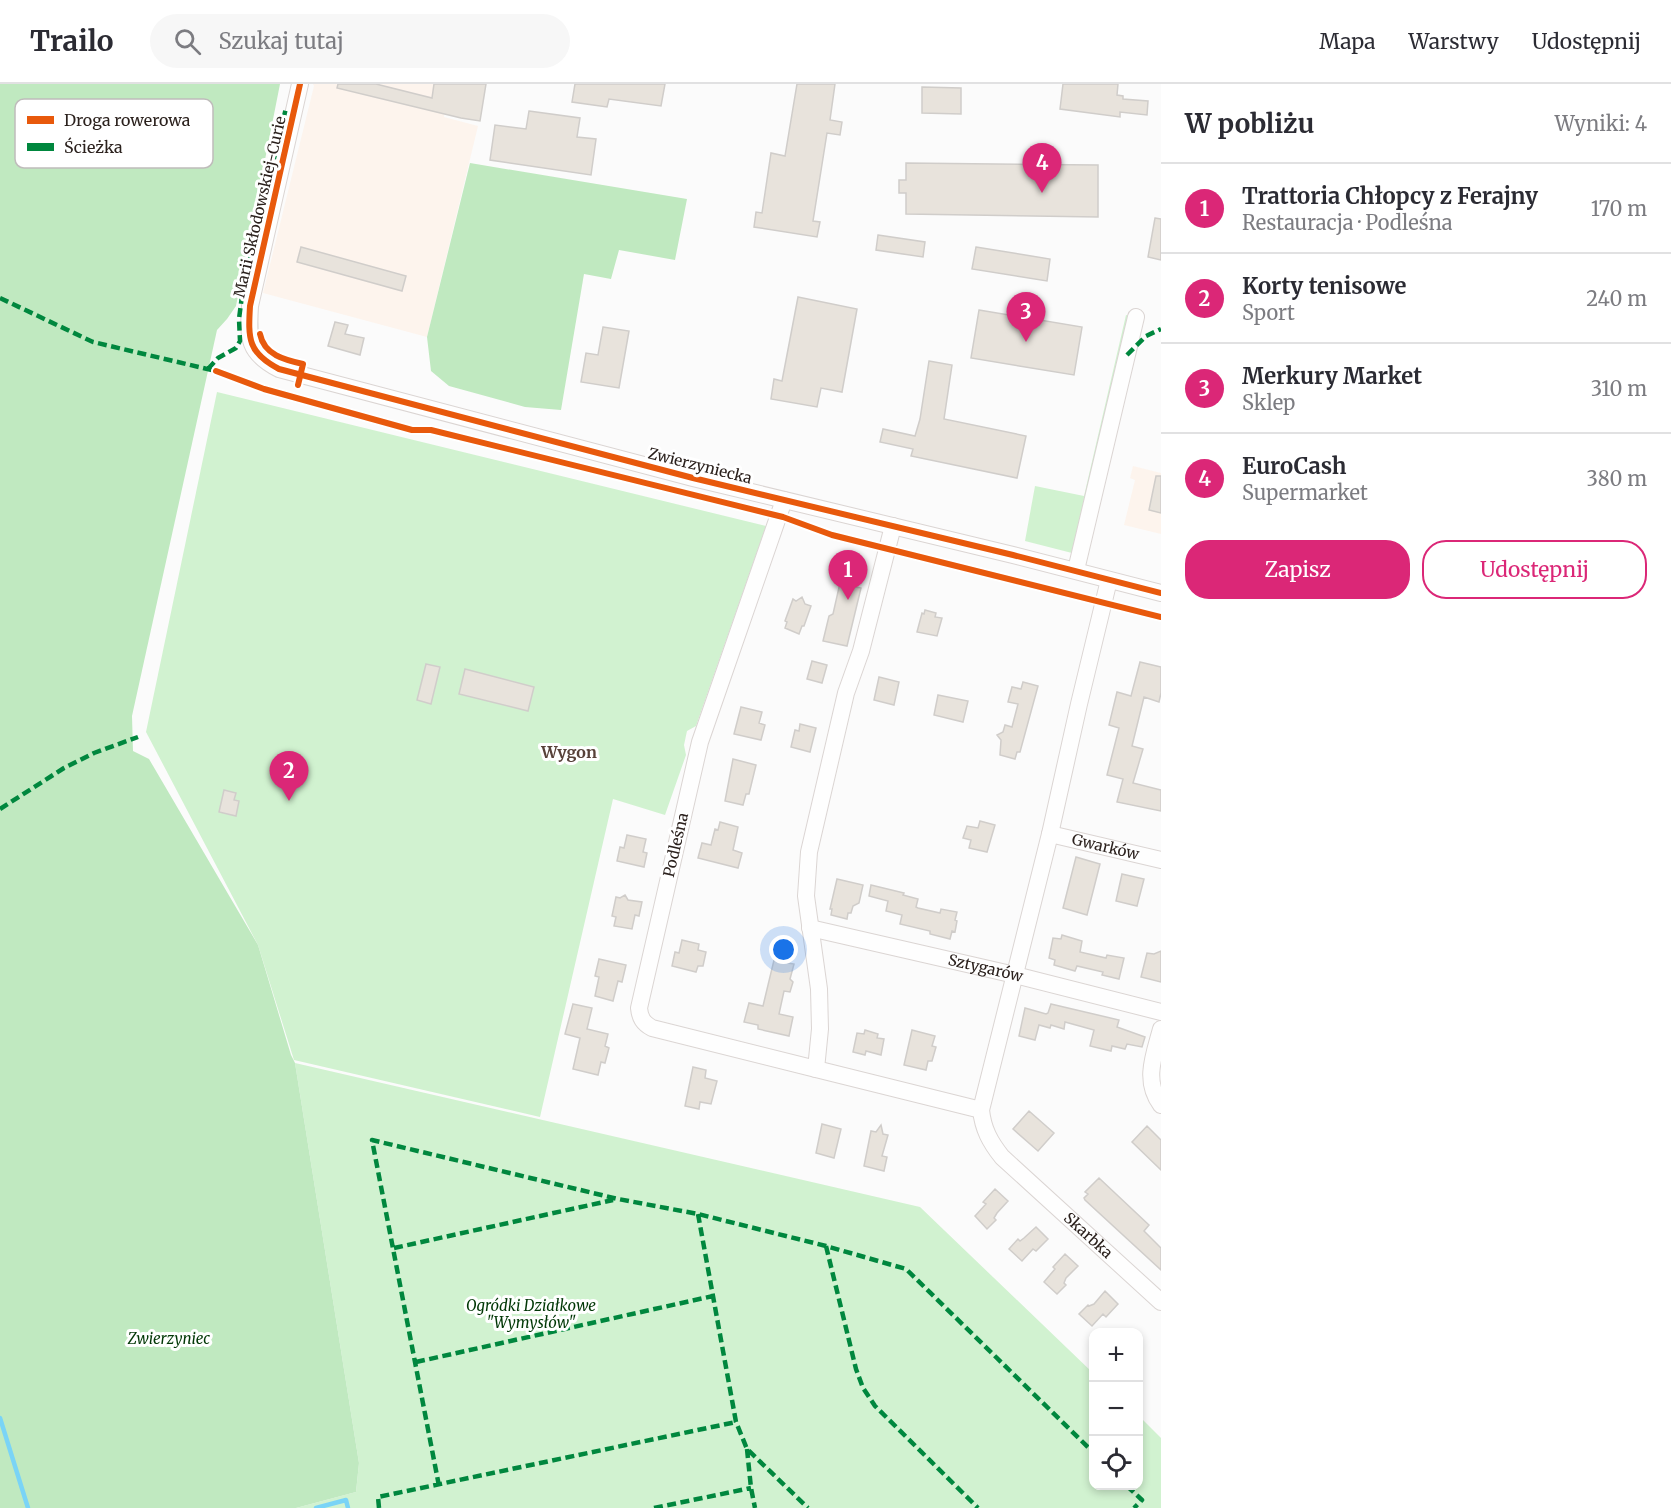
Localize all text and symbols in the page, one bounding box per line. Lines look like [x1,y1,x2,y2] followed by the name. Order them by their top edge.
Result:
[150,14,570,68] search box
[30,23,114,59] text: Trailo
[171,25,204,58] icon: search
[219,27,344,55] text: Szukaj tutaj
[1319,28,1376,55] text: Mapa
[1409,28,1499,55] text: Warstwy
[1532,28,1641,55] text: Udostępnij
[15,99,213,168] legend
[1185,107,1314,140] text: W pobliżu
[64,110,191,130] text: Droga rowerowa
[1555,111,1647,136] text: Wyniki: 4
[229,114,290,300] street label: Marii Skłodowskiej-Curie
[64,137,123,157] text: Ścieżka
[1022,144,1062,193] pin: 4
[1242,182,1538,210] text: Trattoria Chłopcy z Ferajny
[1200,196,1209,221] text: 1
[1591,196,1647,221] text: 170 m
[1242,210,1453,235] text: Restauracja · Podleśna
[1242,272,1406,300] text: Korty tenisowe
[1199,286,1210,311] text: 2
[1586,286,1647,311] text: 240 m
[1006,292,1046,342] pin: 3
[1242,300,1295,325] text: Sport
[1242,362,1422,390] text: Merkury Market
[1199,376,1210,401] text: 3
[1591,376,1647,401] text: 310 m
[1242,390,1295,415] text: Sklep
[646,443,754,488] street label: Zwierzyniecka
[1242,452,1346,480] text: EuroCash
[1198,466,1211,491] text: 4
[1586,466,1647,491] text: 380 m
[1242,480,1368,505] text: Supermarket
[1185,540,1410,599] button: Zapisz
[1422,540,1647,599] button: Udostępnij
[828,550,868,600] pin: 1
[540,742,597,762] district label: Wygon
[270,752,308,801] pin: 2
[659,811,692,879] street label: Podleśna
[1070,829,1141,864] street label: Gwarków
[769,935,798,964] your location
[946,950,1025,986] street label: Sztygarów
[1060,1208,1117,1262] street label: Skarbka
[466,1296,596,1332] park label: Ogródki Działkowe "Wymysłów"
[1089,1328,1143,1490] map controls
[1089,1328,1143,1382] button: +
[127,1329,210,1348] park label: Zwierzyniec
[1089,1382,1143,1436] button: −
[1089,1436,1143,1490] button: locate

